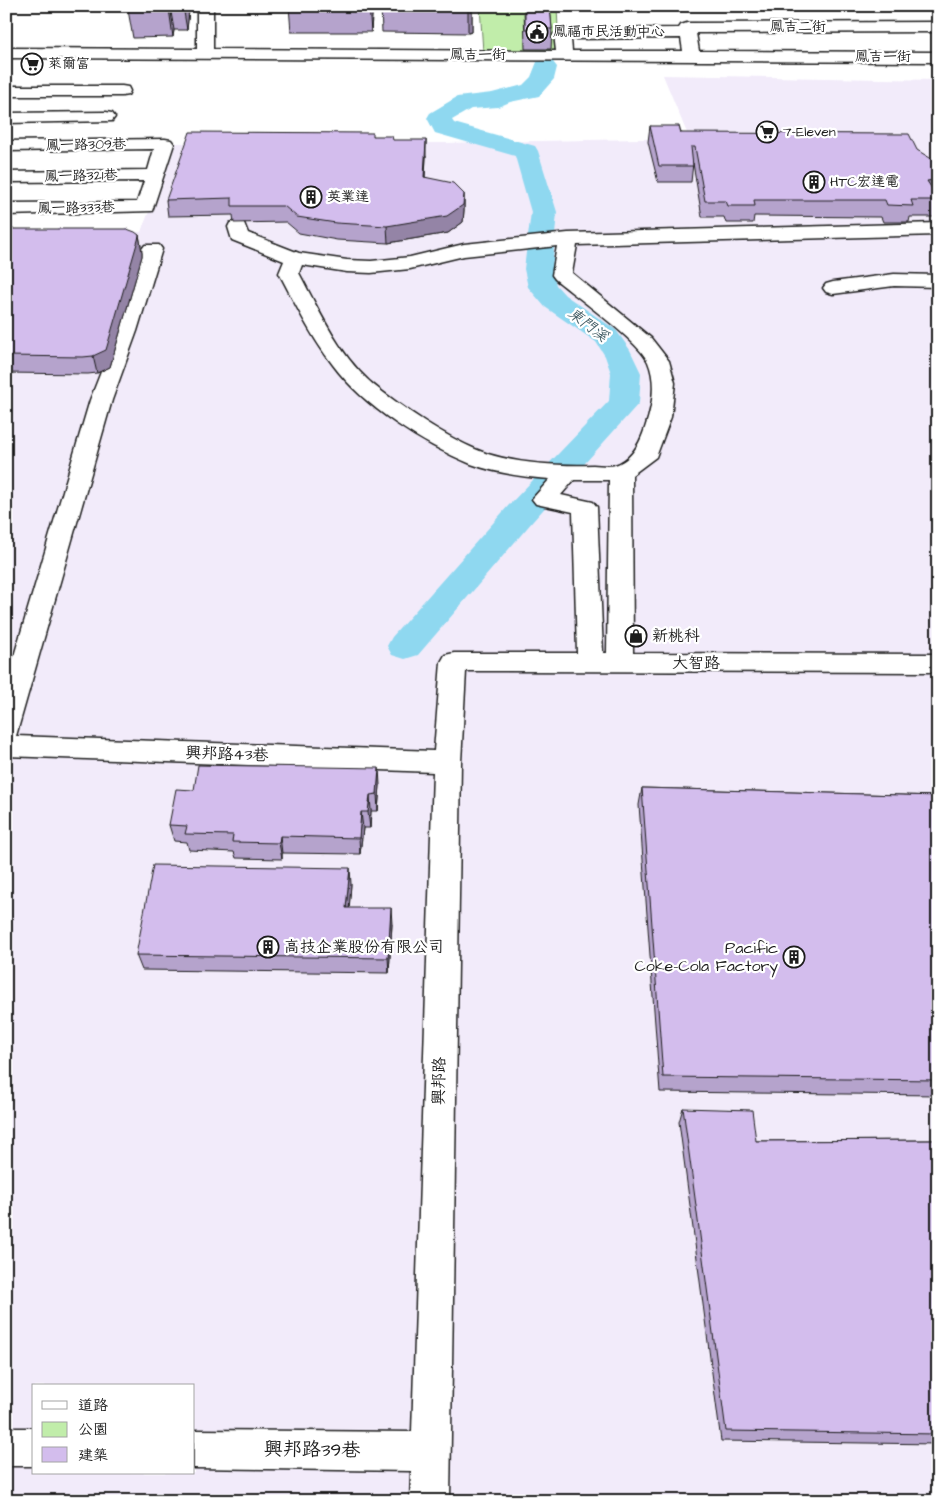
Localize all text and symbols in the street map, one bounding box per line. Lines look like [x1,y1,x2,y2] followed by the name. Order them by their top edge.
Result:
[770,17,826,37] street label: 鳳吉二街
[525,20,549,44] public building icon: 鳳福市民活動中心
[553,22,665,42] place label: 鳳福市民活動中心
[450,45,506,65] street label: 鳳吉一街
[855,47,911,67] street label: 鳳吉一街
[20,52,44,76] supermarket icon: 萊爾富
[48,54,90,74] place label: 萊爾富
[755,120,779,144] supermarket icon: 7-Eleven
[783,122,836,142] place label: 7-Eleven
[46,134,127,156] street label: 鳳一路309巷
[44,165,119,187] street label: 鳳一路321巷
[802,170,826,194] building icon: HTC宏達電
[830,172,899,192] place label: HTC宏達電
[299,185,323,209] building icon: 英業達
[327,187,369,207] place label: 英業達
[37,197,116,219] street label: 鳳一路333巷
[564,303,613,348] water label: 東門溪
[624,624,648,648] shop icon: 新桃科
[652,625,700,647] place label: 新桃科
[672,652,720,674] street label: 大智路
[185,742,269,766] street label: 興邦路43巷
[256,935,280,959] building icon: 高技企業股份有限公司
[284,936,444,958] place label: 高技企業股份有限公司
[634,937,778,978] place label: Pacific Coke-Cola Factory
[782,945,806,969] building icon: Pacific Coke-Cola Factory
[428,1057,450,1105] street label: 興邦路
[32,1384,195,1474] legend
[78,1395,108,1416] text: 道路
[78,1419,108,1440] text: 公園
[264,1436,360,1464] street label: 興邦路39巷
[78,1445,108,1466] text: 建築

